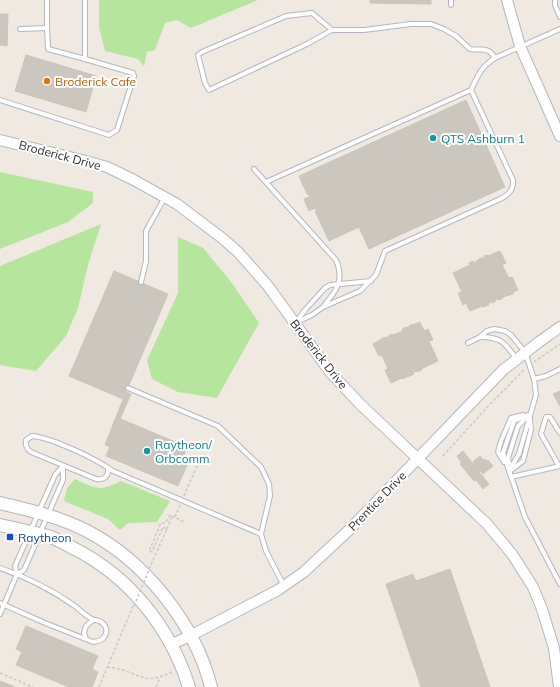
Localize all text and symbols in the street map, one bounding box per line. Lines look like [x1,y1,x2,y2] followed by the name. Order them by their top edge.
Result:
[55,74,136,89] place label: Broderick Cafe
[42,76,52,86] marker: Broderick Cafe
[441,131,525,146] place label: QTS Ashburn 1
[428,133,438,143] marker: QTS Ashburn 1
[17,137,103,173] street label: Broderick Drive
[287,316,351,392] street label: Broderick Drive
[155,437,213,466] place label: Raytheon/ Orbcomm
[142,446,152,456] marker: Raytheon/ Orbcomm
[345,468,409,534] street label: Prentice Drive
[18,530,72,545] place label: Raytheon
[5,532,15,542] marker: Raytheon

